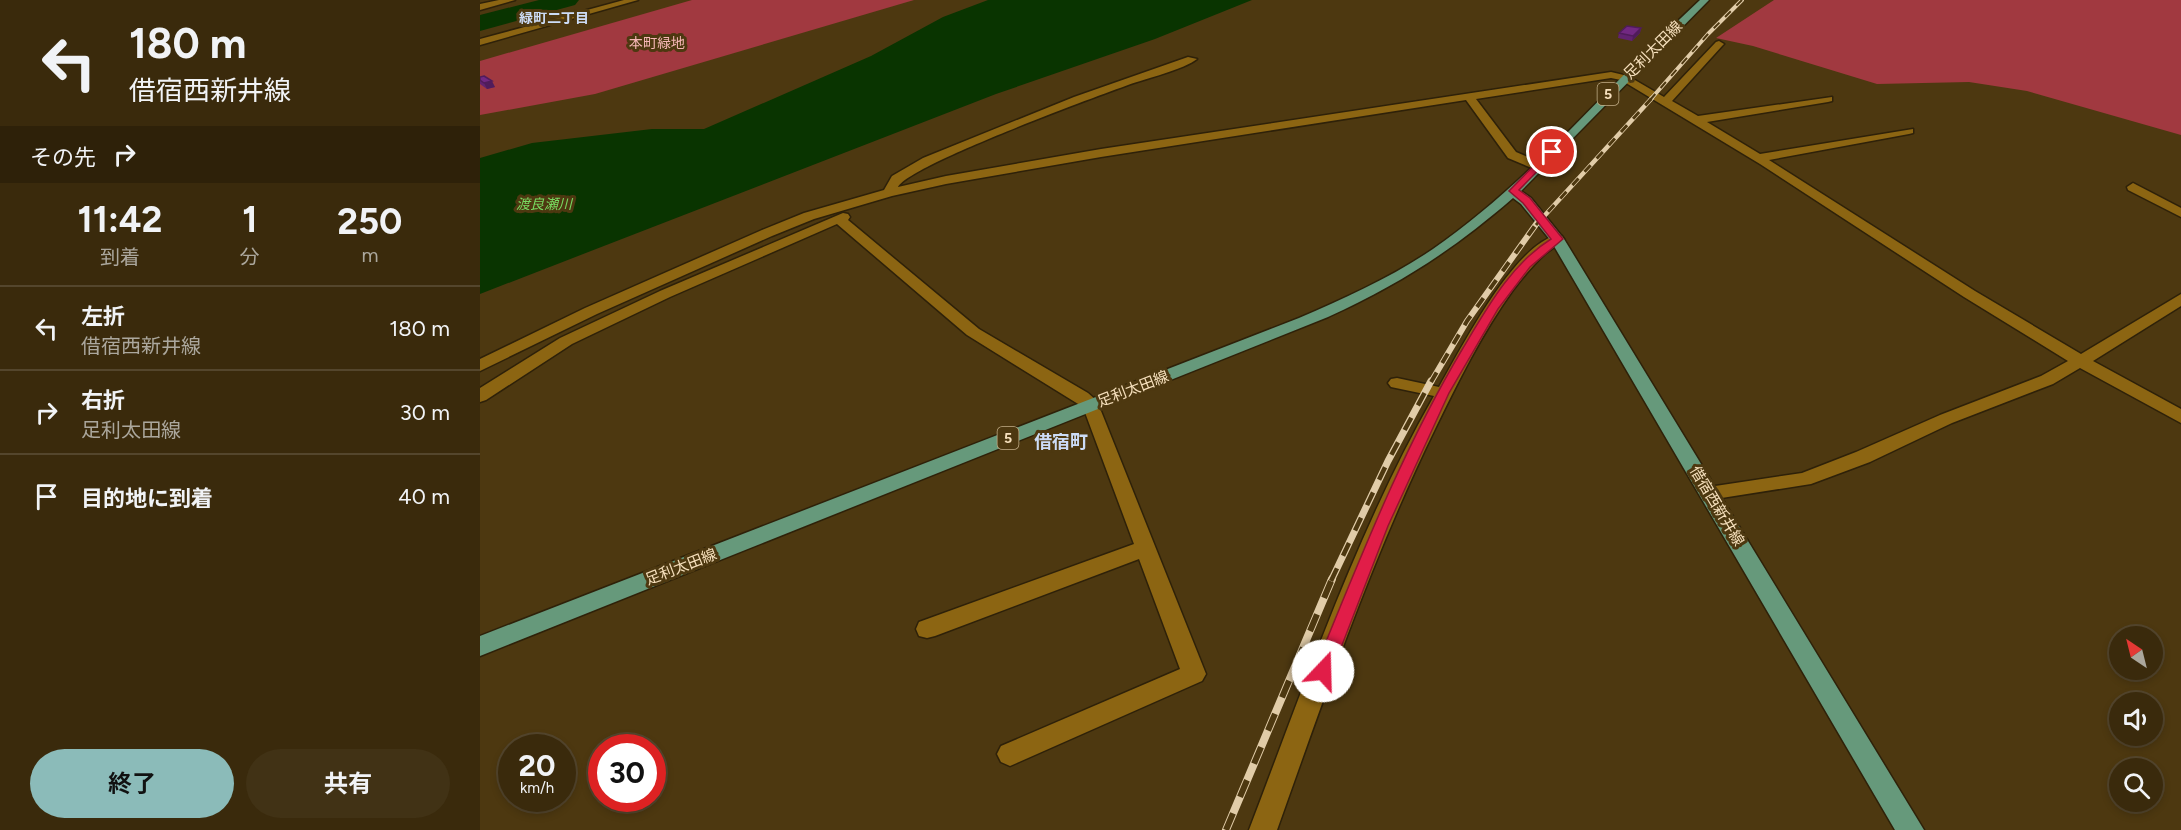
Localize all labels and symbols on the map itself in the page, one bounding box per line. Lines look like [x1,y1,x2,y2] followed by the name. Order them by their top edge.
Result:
[519,10,589,27] district label: 緑町二丁目
[1620,17,1686,83] street label: 足利太田線
[629,35,685,52] park label: 本町緑地
[1598,83,1618,105] road number: 5
[1526,126,1577,177] pin
[516,196,574,213] water label: 渡良瀬川
[1095,367,1171,411] street label: 足利太田線
[998,427,1018,449] road number: 5
[1034,431,1088,453] district label: 借宿町
[1686,463,1748,549] street label: 借宿西新井線
[643,545,719,589] street label: 足利太田線
[2109,626,2163,680] north arrow
[1291,639,1355,703] position arrow
[588,734,666,812] speed limit sign: 30

